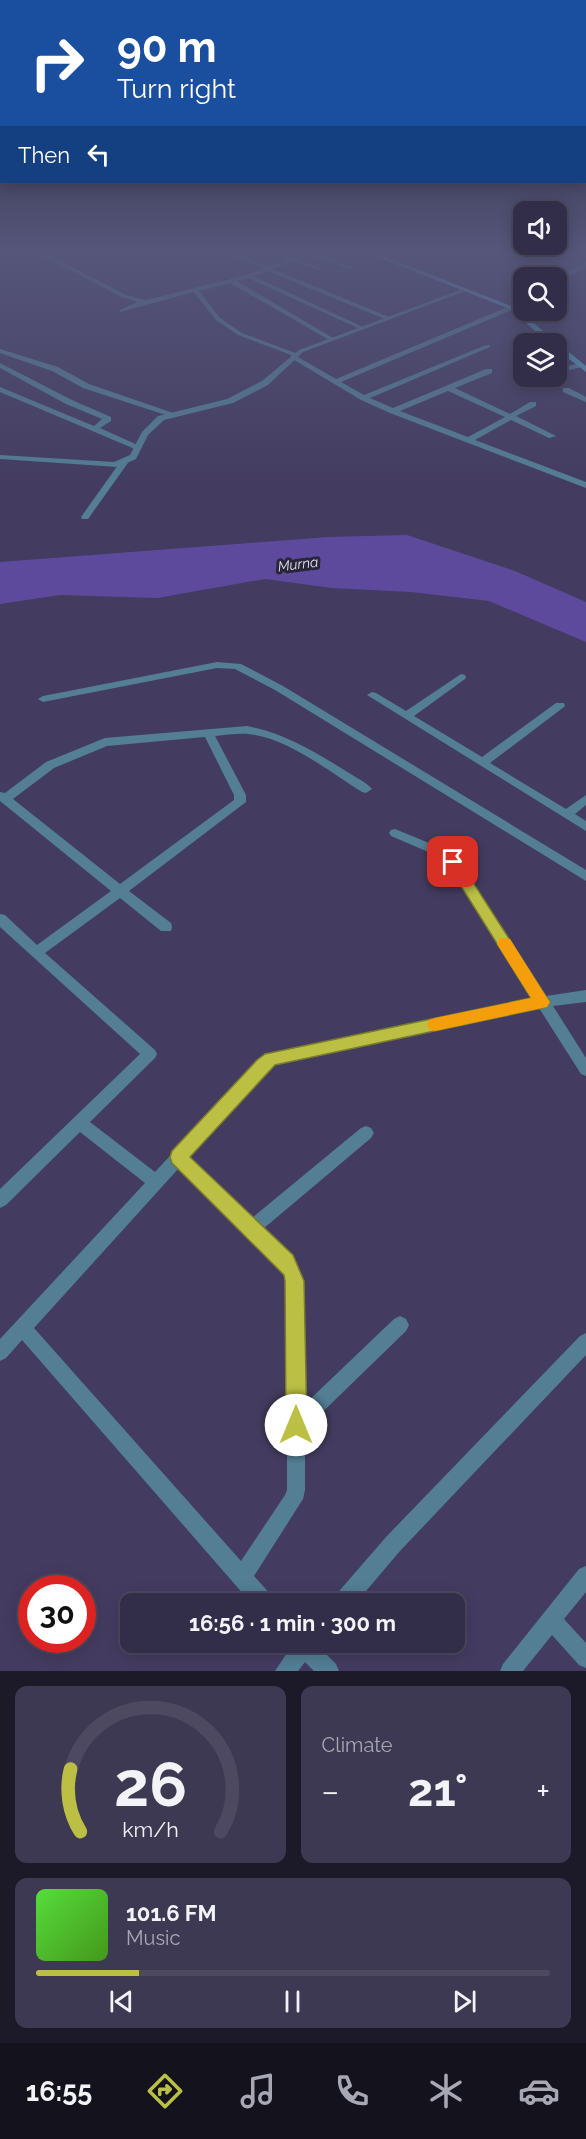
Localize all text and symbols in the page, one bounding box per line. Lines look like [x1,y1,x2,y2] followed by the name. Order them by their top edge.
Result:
[117,23,217,72] text: 90 m
[18,24,96,102] icon: right
[117,73,236,104] text: Turn right
[82,138,115,171] icon: left
[18,142,70,168] text: Then
[513,201,567,387] map controls
[513,201,567,255] button: sound
[513,267,567,321] button: search
[513,333,567,387] button: layers
[277,554,319,574] water label: Murna
[427,836,478,887] pin
[436,845,469,878] icon: arrive
[264,1393,328,1457] position arrow
[18,1575,96,1653] speed limit sign: 30
[189,1610,396,1636] text: 16:56 · 1 min · 300 m
[322,1733,393,1757] text: Climate
[114,1747,187,1821] text: 26
[408,1764,468,1817] text: 21°
[322,1772,339,1811] text: −
[536,1772,550,1811] text: +
[122,1817,179,1842] text: km/h
[126,1900,217,1926] text: 101.6 FM
[126,1926,180,1950] text: Music
[105,1985,138,2018] icon: previous
[276,1985,309,2018] icon: pause
[448,1985,481,2018] icon: next
[144,2070,186,2112] icon: directions
[237,2070,279,2112] icon: music
[331,2070,373,2112] icon: phone
[425,2070,467,2112] icon: climate
[518,2070,560,2112] icon: car
[26,2076,92,2107] text: 16:55

